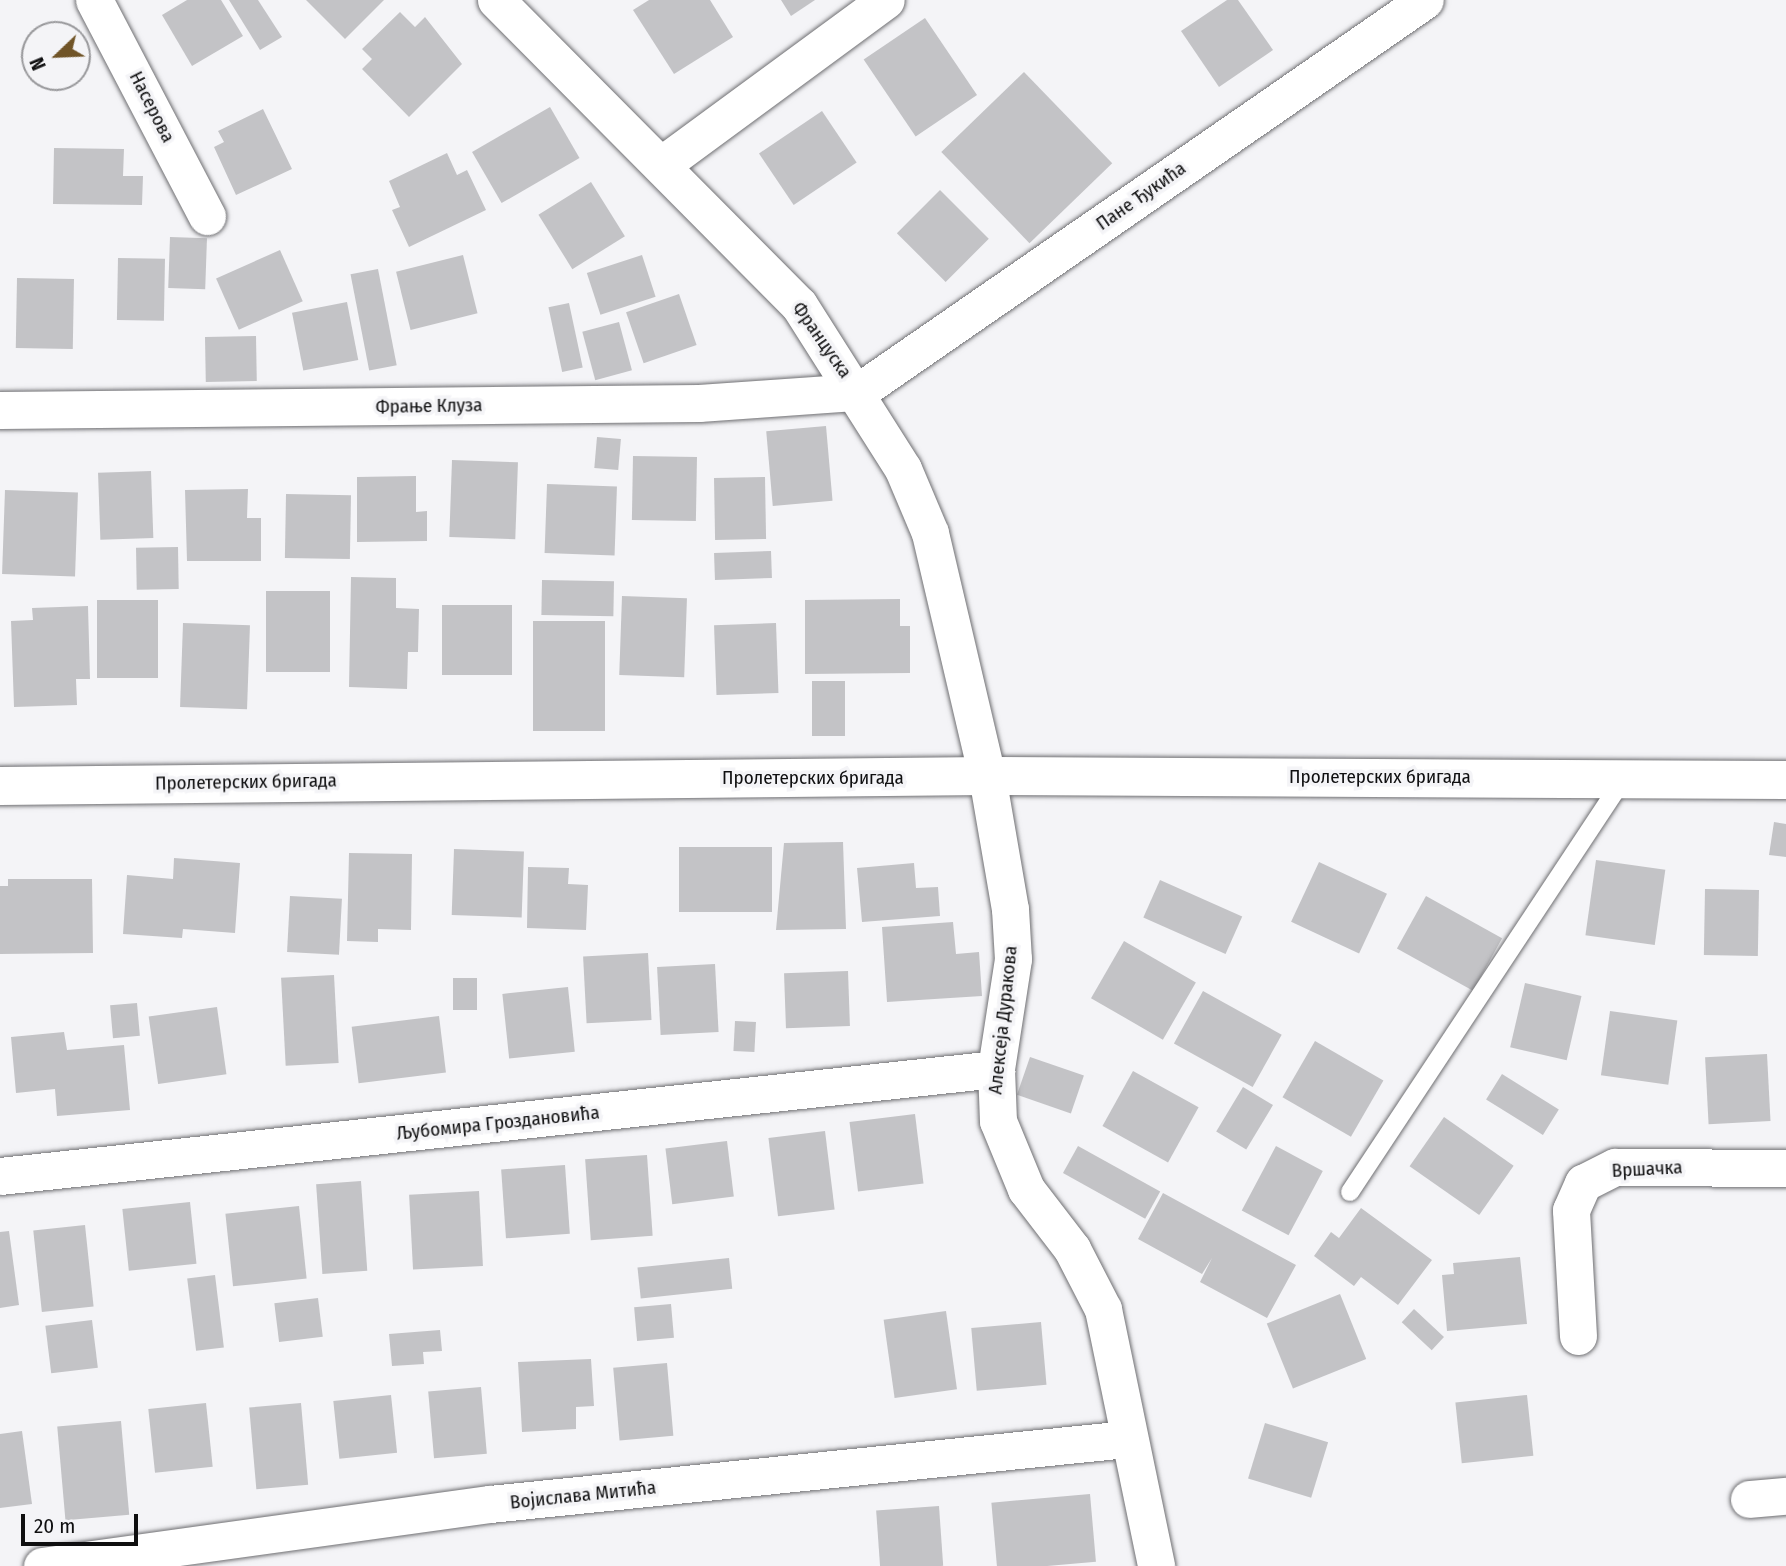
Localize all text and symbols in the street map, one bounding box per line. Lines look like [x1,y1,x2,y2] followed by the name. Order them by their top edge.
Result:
[21,21,91,91] north arrow
[25,54,51,73] text: N
[124,68,180,146] street label: Насерова
[1092,157,1190,235] street label: Пане Ђукића
[788,298,856,382] street label: Француска
[375,394,483,418] street label: Фрање Клуза
[1289,766,1471,788] street label: Пролетерских бригада
[722,767,904,789] street label: Пролетерских бригада
[155,769,337,795] street label: Пролетерских бригада
[984,945,1022,1095] street label: Алексеја Дуракова
[395,1101,601,1145] street label: Љубомира Гроздановића
[1611,1156,1683,1182] street label: Вршачка
[509,1476,657,1514] street label: Војислава Митића
[24,1500,142,1544] scale bar
[34,1513,75,1539] text: 20 m

